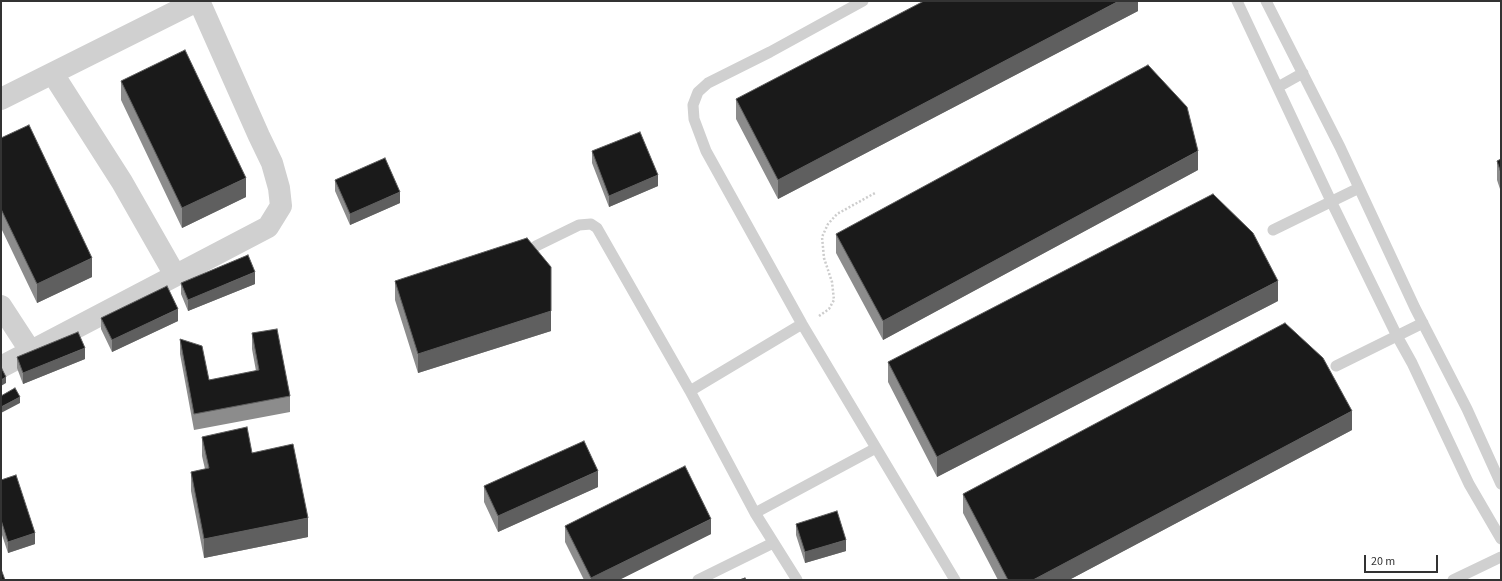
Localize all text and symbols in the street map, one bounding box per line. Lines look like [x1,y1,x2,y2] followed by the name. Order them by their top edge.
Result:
[1366,547,1440,573] scale bar
[1371,553,1395,570] text: 20 m

